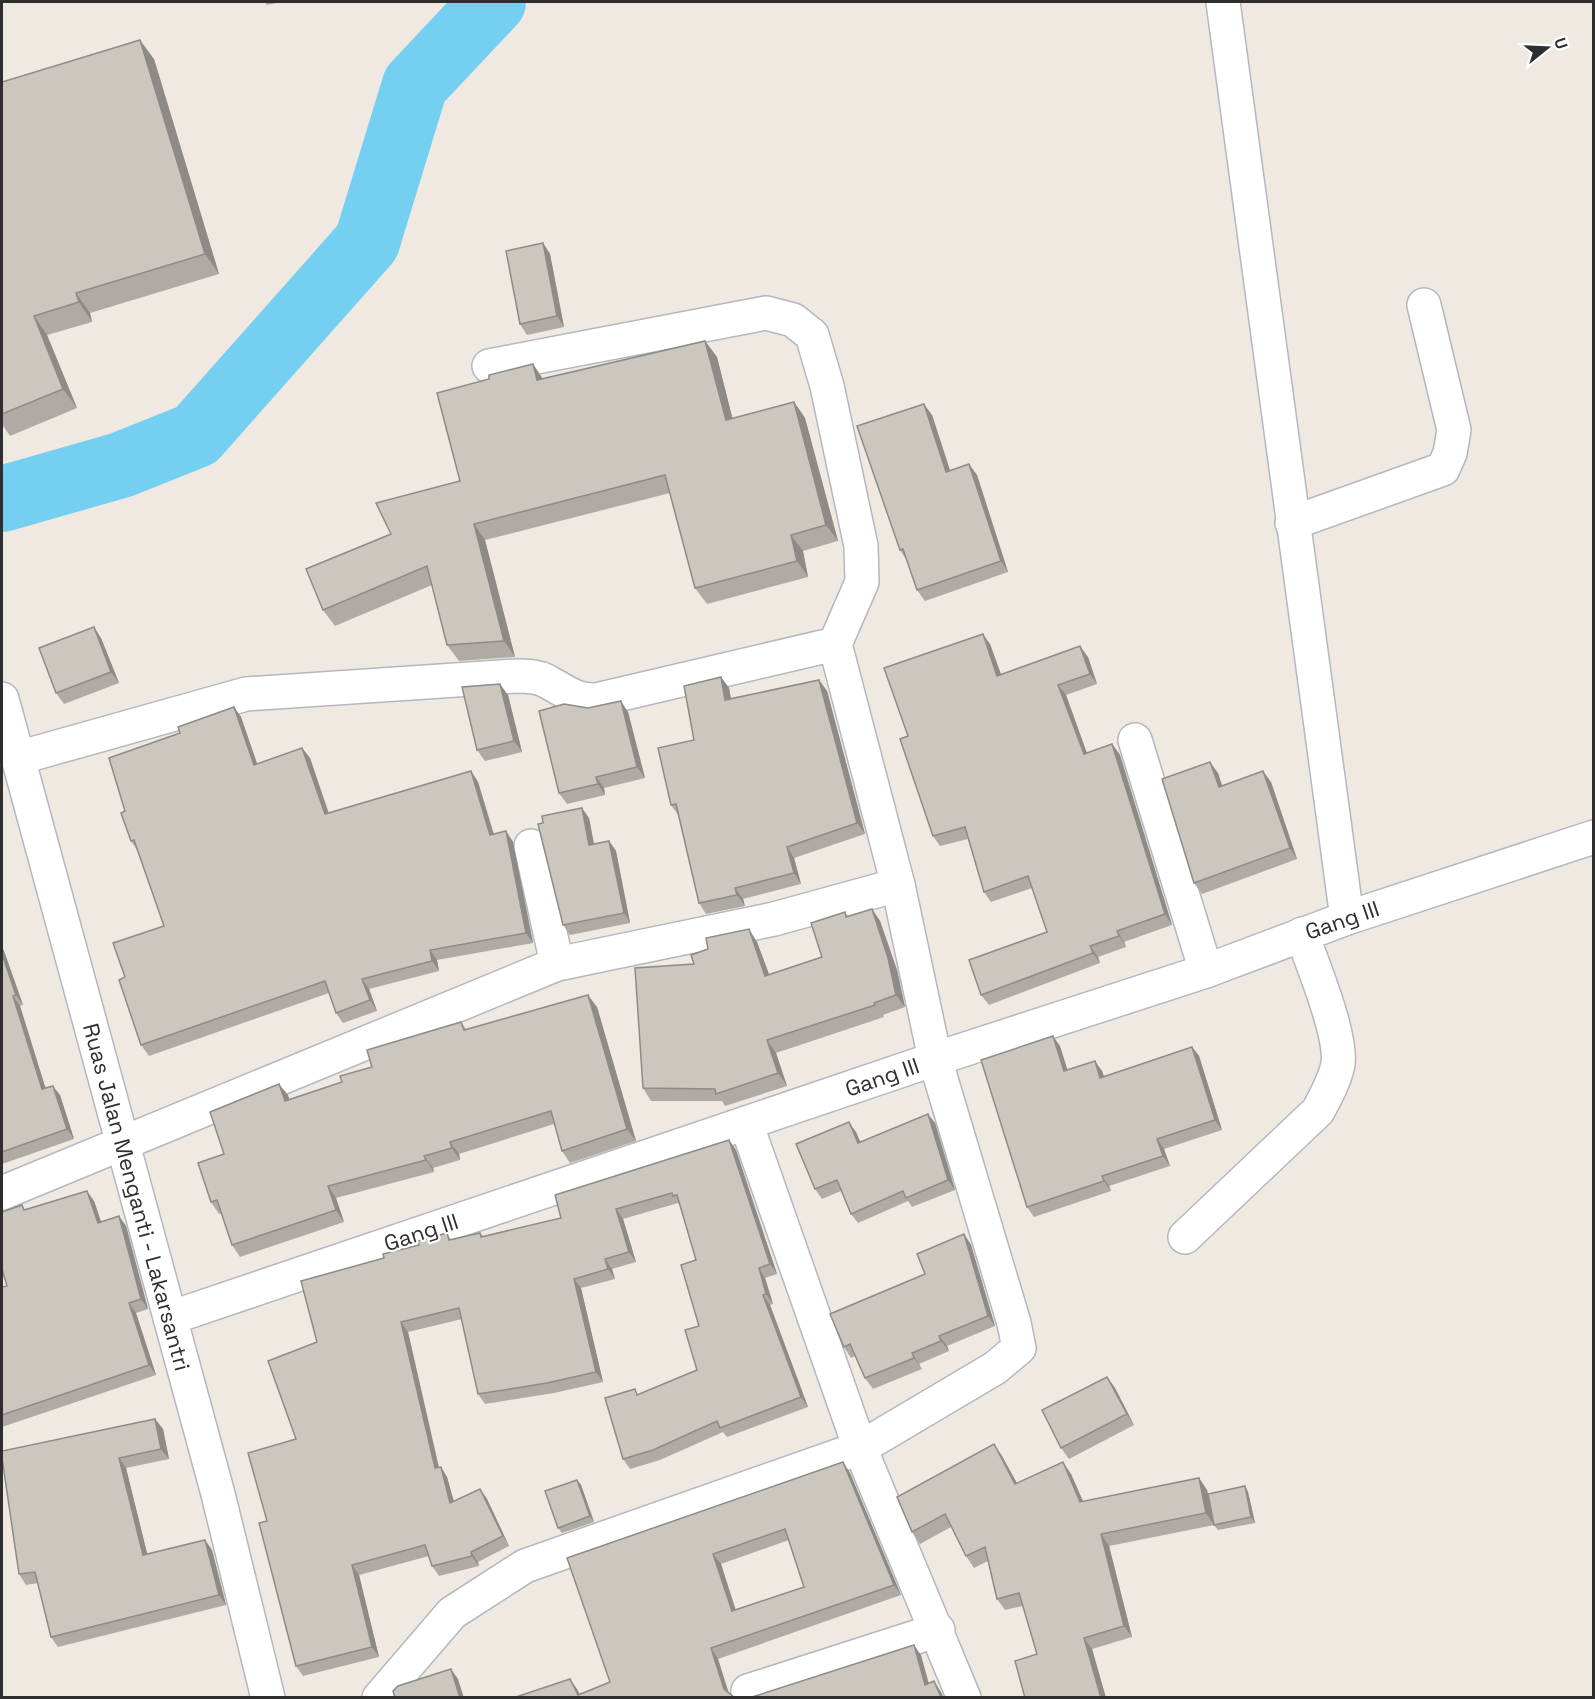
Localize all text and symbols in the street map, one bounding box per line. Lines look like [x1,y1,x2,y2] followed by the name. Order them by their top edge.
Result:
[1517,18,1577,78] north arrow
[1549,35,1572,52] text: U
[1301,894,1383,946] street label: Gang III
[77,1020,197,1374] street label: Ruas Jalan Menganti - Lakarsantri
[841,1051,923,1103] street label: Gang III
[380,1207,462,1257] street label: Gang III

